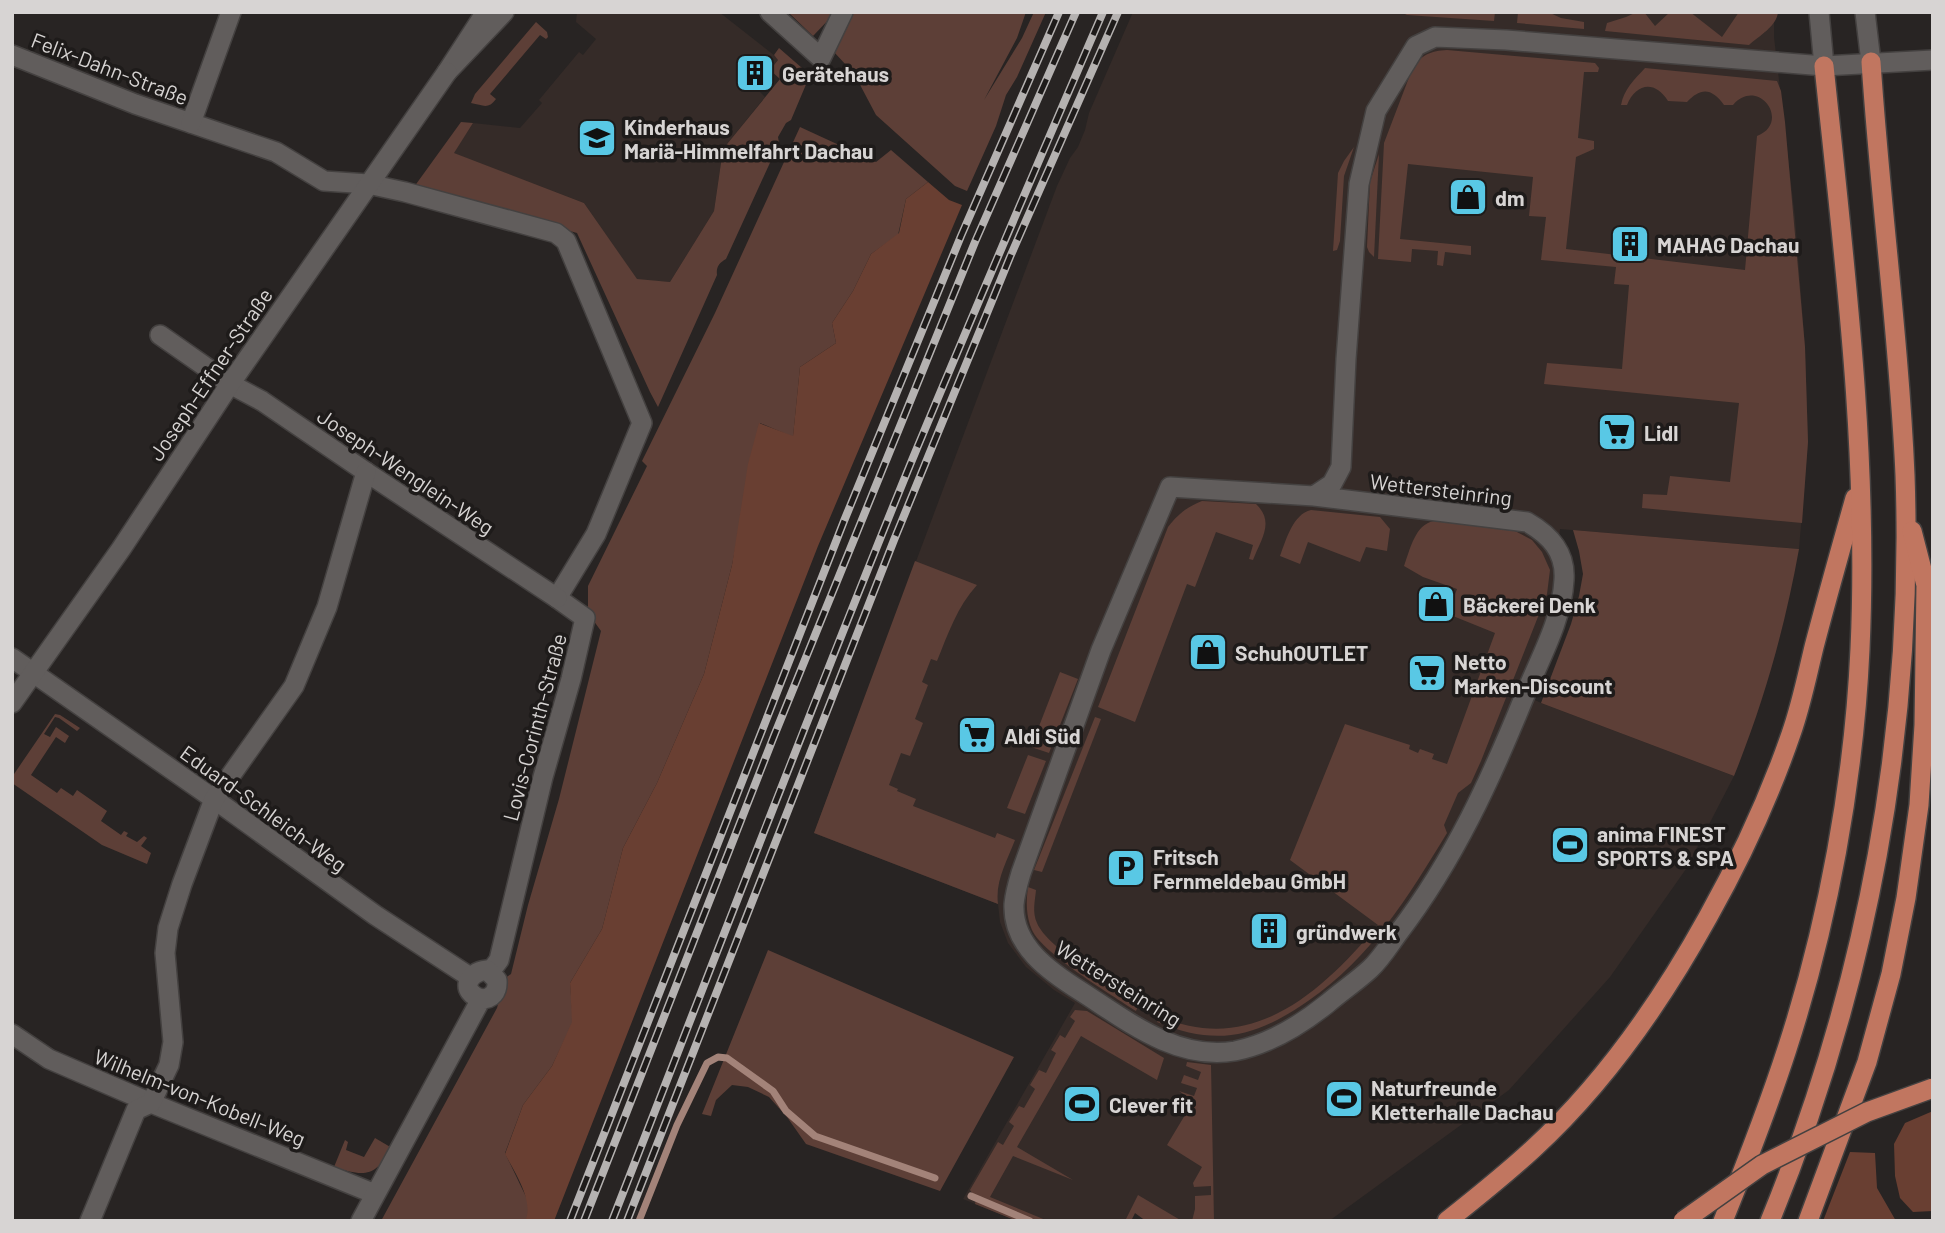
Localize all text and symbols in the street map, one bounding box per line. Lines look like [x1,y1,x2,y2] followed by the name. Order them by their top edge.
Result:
[28,27,192,109] street label: Felix-Dahn-Straße
[734,52,776,94] building icon: Gerätehaus
[782,61,889,86] place label: Gerätehaus
[624,114,873,163] place label: Kinderhaus Mariä-Himmelfahrt Dachau
[576,117,618,159] school or university icon: Kinderhaus Mariä-Himmelfahrt Dachau
[1447,176,1489,218] shop icon: dm
[1495,185,1524,210] place label: dm
[1609,223,1651,265] building icon: MAHAG Dachau
[1657,232,1799,257] place label: MAHAG Dachau
[143,283,277,465] street label: Joseph-Effner-Straße
[313,403,499,539] street label: Joseph-Wenglein-Weg
[1596,411,1638,453] supermarket icon: Lidl
[1644,420,1678,445] place label: Lidl
[1368,468,1514,510] street label: Wettersteinring
[1415,583,1457,625] shop icon: Bäckerei Denk
[1463,592,1596,617] place label: Bäckerei Denk
[497,630,571,824] street label: Lovis-Corinth-Straße
[1187,631,1229,673] shop icon: SchuhOUTLET
[1235,640,1368,665] place label: SchuhOUTLET
[1454,649,1613,698] place label: Netto Marken-Discount
[1406,652,1448,694] supermarket icon: Netto Marken-Discount
[956,714,998,756] supermarket icon: Aldi Süd
[1004,723,1081,748] place label: Aldi Süd
[176,739,352,877] street label: Eduard-Schleich-Weg
[1597,821,1734,870] place label: anima FINEST SPORTS & SPA
[1549,824,1591,866] sports icon: anima FINEST SPORTS & SPA
[1153,844,1346,893] place label: Fritsch Fernmeldebau GmbH
[1105,847,1147,889] parking icon: Fritsch Fernmeldebau GmbH
[1248,910,1290,952] building icon: gründwerk
[1296,919,1397,944] place label: gründwerk
[1052,935,1186,1031] street label: Wettersteinring
[91,1043,309,1151] street label: Wilhelm-von-Kobell-Weg
[1371,1075,1554,1124] place label: Naturfreunde Kletterhalle Dachau
[1323,1078,1365,1120] sports icon: Naturfreunde Kletterhalle Dachau
[1061,1083,1103,1125] sports icon: Clever fit
[1109,1092,1193,1117] place label: Clever fit

